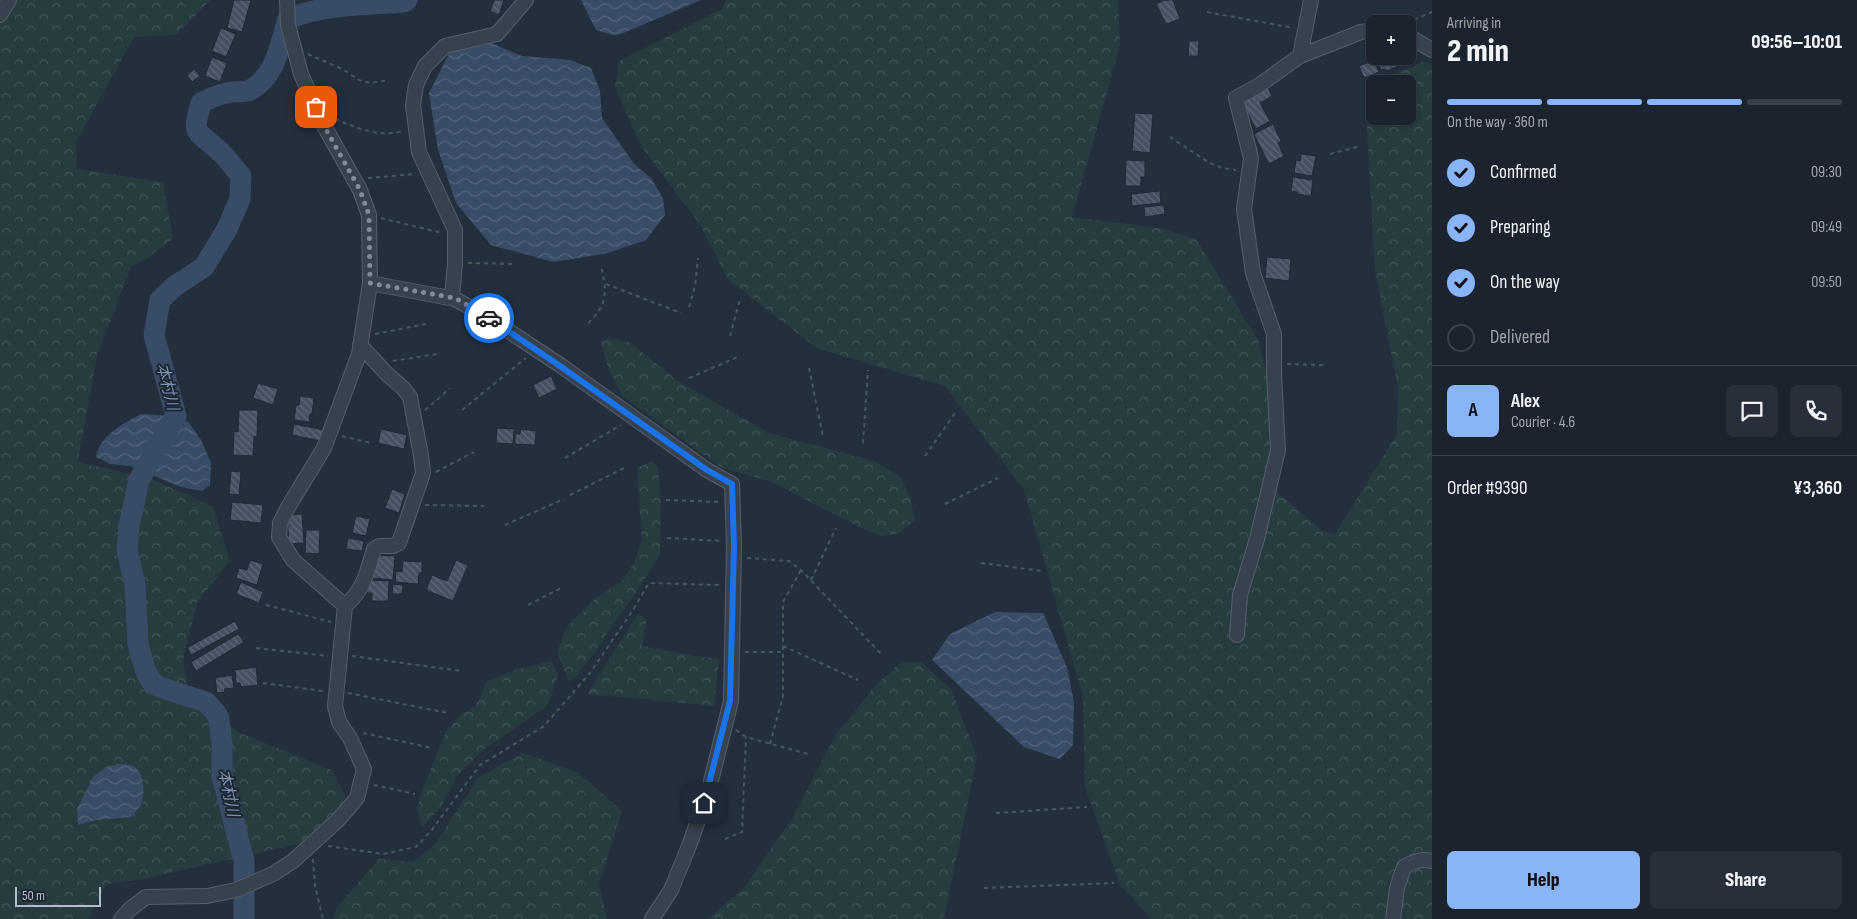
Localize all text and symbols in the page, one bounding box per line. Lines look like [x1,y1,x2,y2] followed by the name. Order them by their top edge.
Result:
[1447,14,1501,33] text: Arriving in
[1366,15,1416,125] map controls
[1366,15,1416,65] button: +
[1751,31,1842,54] text: 09:56–10:01
[1447,32,1509,71] text: 2 min
[1366,75,1416,125] button: −
[295,86,337,128] pin
[302,93,330,121] icon: bag
[1447,113,1548,132] text: On the way · 360 m
[1447,159,1475,187] icon: check
[1490,161,1557,184] text: Confirmed
[1811,163,1842,182] text: 09:30
[1447,214,1475,242] icon: check
[1490,216,1551,239] text: Preparing
[1811,218,1842,237] text: 09:49
[1447,269,1475,297] icon: check
[1490,271,1560,294] text: On the way
[1811,273,1842,292] text: 09:50
[464,293,514,343] courier
[475,304,503,332] icon: car
[1490,326,1550,349] text: Delivered
[152,361,183,415] water label: 本村川
[1726,385,1778,437] button: chat
[1790,385,1842,437] button: phone
[1511,390,1540,413] text: Alex
[1468,399,1478,422] text: A
[1511,413,1575,432] text: Courier · 4.6
[1447,477,1527,500] text: Order #9390
[1793,477,1842,500] text: ¥3,360
[214,768,243,820] water label: 本村川
[683,782,725,824] pin
[690,789,718,817] icon: home
[1447,851,1640,909] button: Help
[1650,851,1842,909] button: Share
[15,884,101,907] scale bar
[22,887,45,904] text: 50 m

